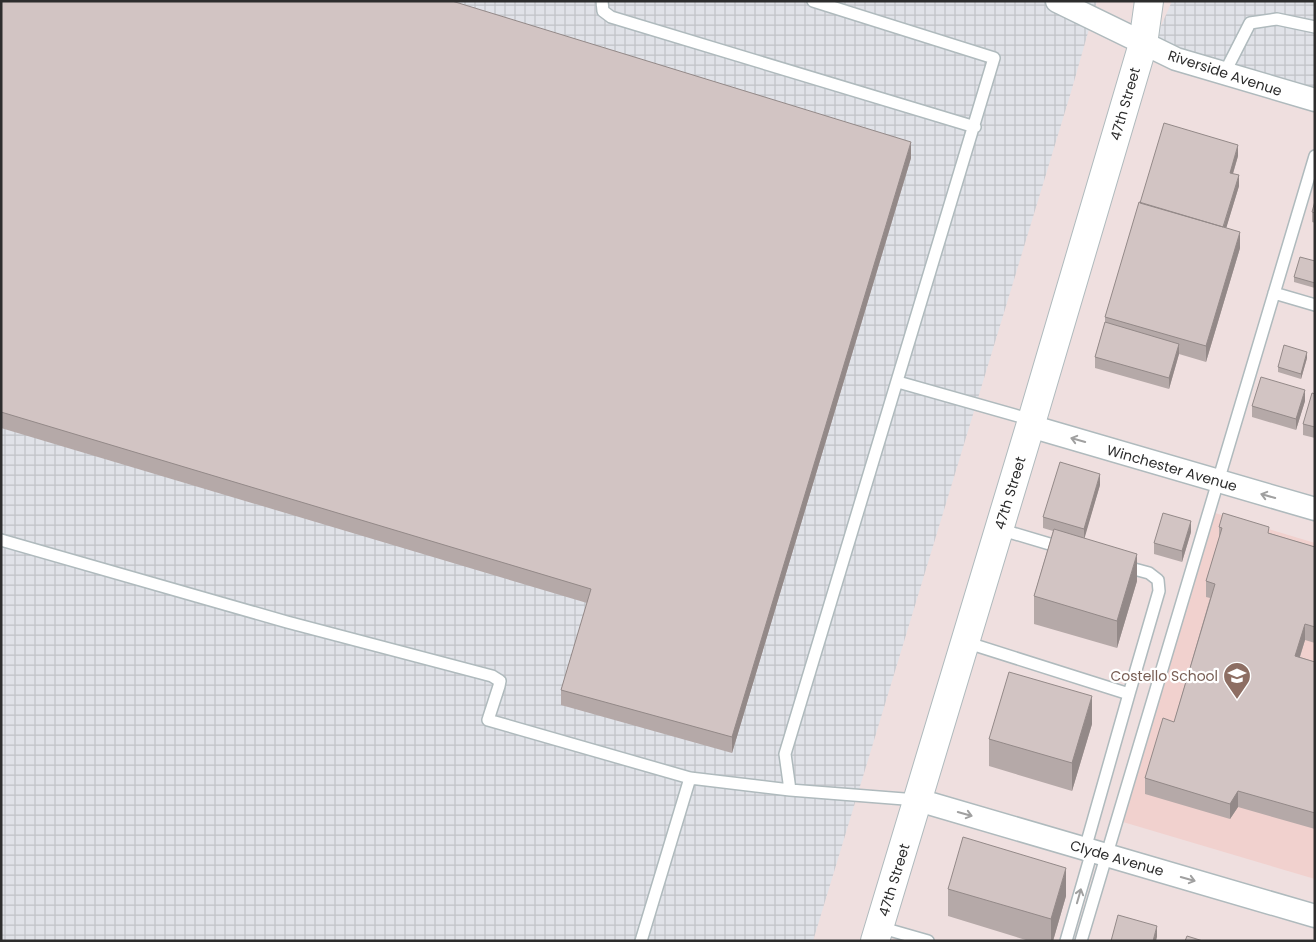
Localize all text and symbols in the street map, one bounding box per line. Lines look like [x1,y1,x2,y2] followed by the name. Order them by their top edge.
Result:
[1165,45,1285,101] street label: Riverside Avenue
[1105,65,1145,143] street label: 47th Street
[1071,435,1087,445] one-way arrow
[1104,440,1240,496] street label: Winchester Avenue
[989,454,1031,532] street label: 47th Street
[1260,490,1276,500] one-way arrow
[1222,661,1252,700] school or university icon: Costello School
[1111,666,1218,686] place label: Costello School
[957,809,973,819] one-way arrow
[1068,835,1166,881] street label: Clyde Avenue
[873,841,915,919] street label: 47th Street
[1180,875,1196,884] one-way arrow
[1074,888,1084,904] one-way arrow

